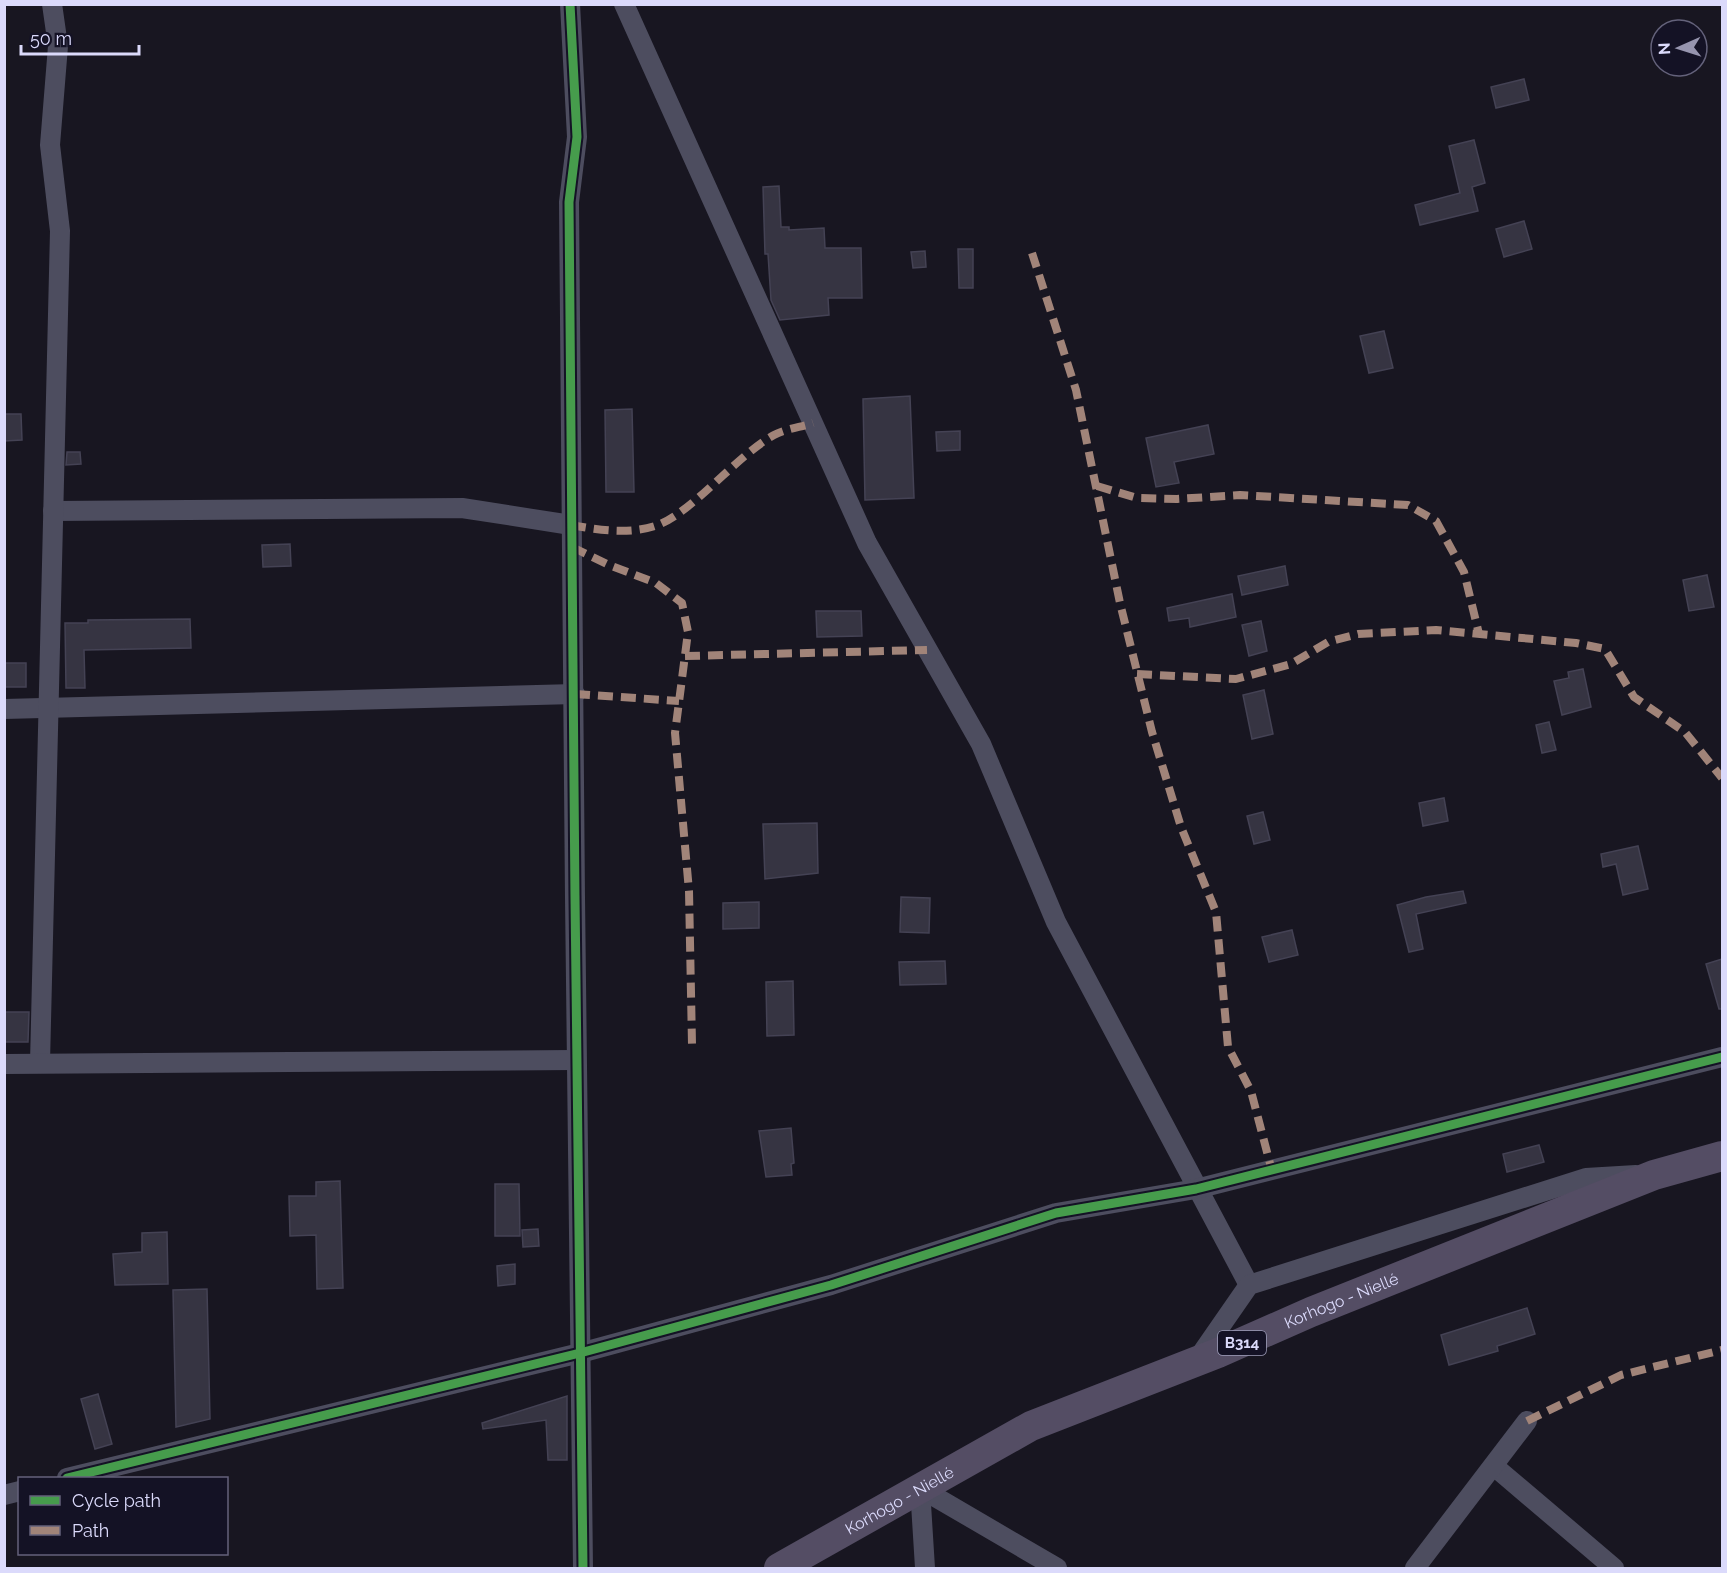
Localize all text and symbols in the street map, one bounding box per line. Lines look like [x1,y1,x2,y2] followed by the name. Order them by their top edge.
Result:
[21,18,140,56] scale bar
[1649,18,1709,78] north arrow
[30,28,72,49] text: 50 m
[1655,42,1674,55] text: N
[1281,1269,1401,1332] street label: Korhogo - Niellé
[1218,1331,1266,1355] road number: B314
[842,1462,957,1538] street label: Korhogo - Niellé
[18,1477,228,1555] legend
[72,1490,161,1511] text: Cycle path
[72,1520,109,1541] text: Path

